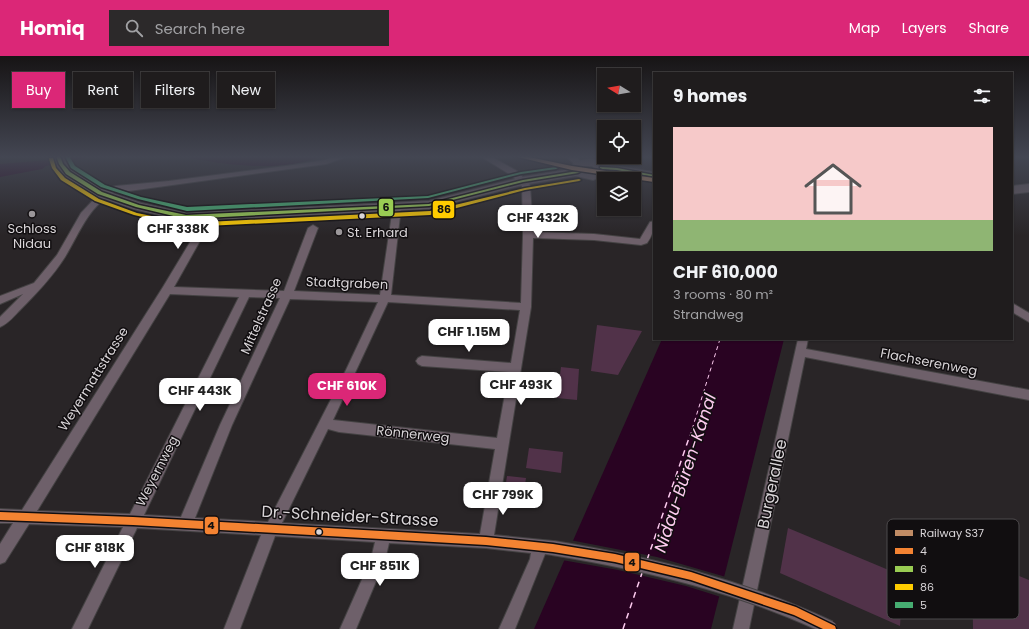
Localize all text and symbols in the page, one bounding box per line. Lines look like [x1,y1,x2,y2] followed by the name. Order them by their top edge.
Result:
[109,10,389,46] search box
[20,15,85,42] text: Homiq
[123,17,145,39] icon: search
[155,18,245,39] text: Search here
[849,18,880,38] text: Map
[902,18,946,38] text: Layers
[968,18,1009,38] text: Share
[597,68,641,112] north arrow
[597,68,641,216] map controls
[12,72,65,108] chip: Buy
[73,72,133,108] chip: Rent
[141,72,209,108] chip: Filters
[217,72,275,108] chip: New
[673,84,747,108] text: 9 homes
[971,85,993,107] icon: filters
[597,120,641,164] button: locate
[797,153,869,225] icon: home
[597,172,641,216] button: layers
[378,198,394,217] line badge: 6
[382,199,390,215] text: 6
[432,200,455,219] line badge: 86
[437,201,451,217] text: 86
[497,205,579,239] pin: CHF 432K
[507,208,569,227] text: CHF 432K
[27,209,37,219] marker: Schloss Nidau
[357,211,367,221] unlabelled marker
[137,216,219,250] pin: CHF 338K
[8,219,57,253] place label: Schloss Nidau
[147,219,209,238] text: CHF 338K
[347,223,408,242] place label: St. Erhard
[334,227,344,237] marker: St. Erhard
[673,260,778,284] text: CHF 610,000
[306,272,388,294] street label: Stadtgraben
[236,275,286,357] street label: Mittelstrasse
[673,285,773,304] text: 3 rooms · 80 m²
[673,305,744,324] text: Strandweg
[423,319,515,353] pin: CHF 1.15M
[437,322,501,341] text: CHF 1.15M
[53,323,133,435] street label: Weyermattstrasse
[879,343,979,381] street label: Flachserenweg
[480,372,562,406] pin: CHF 493K
[306,373,388,407] pin: CHF 610K
[490,375,553,394] text: CHF 493K
[317,376,377,395] text: CHF 610K
[159,378,241,412] pin: CHF 443K
[168,381,232,400] text: CHF 443K
[648,390,722,556] water label: Nidau-Büren-Kanal
[376,421,450,447] street label: Rönnerweg
[131,432,183,510] street label: Weyernweg
[751,437,793,531] street label: Burgerallee
[462,482,544,516] pin: CHF 799K
[472,485,534,504] text: CHF 799K
[261,500,439,532] street label: Dr.-Schneider-Strasse
[204,516,219,535] line badge: 4
[207,517,215,533] text: 4
[887,519,1019,619] legend
[920,525,984,541] text: Railway S37
[314,527,324,537] unlabelled marker
[54,535,136,569] pin: CHF 818K
[65,538,125,557] text: CHF 818K
[920,543,927,559] text: 4
[624,552,640,572] line badge: 4
[339,553,421,587] pin: CHF 851K
[628,554,636,570] text: 4
[350,556,410,575] text: CHF 851K
[920,561,927,577] text: 6
[920,579,934,595] text: 86
[920,597,927,613] text: 5

